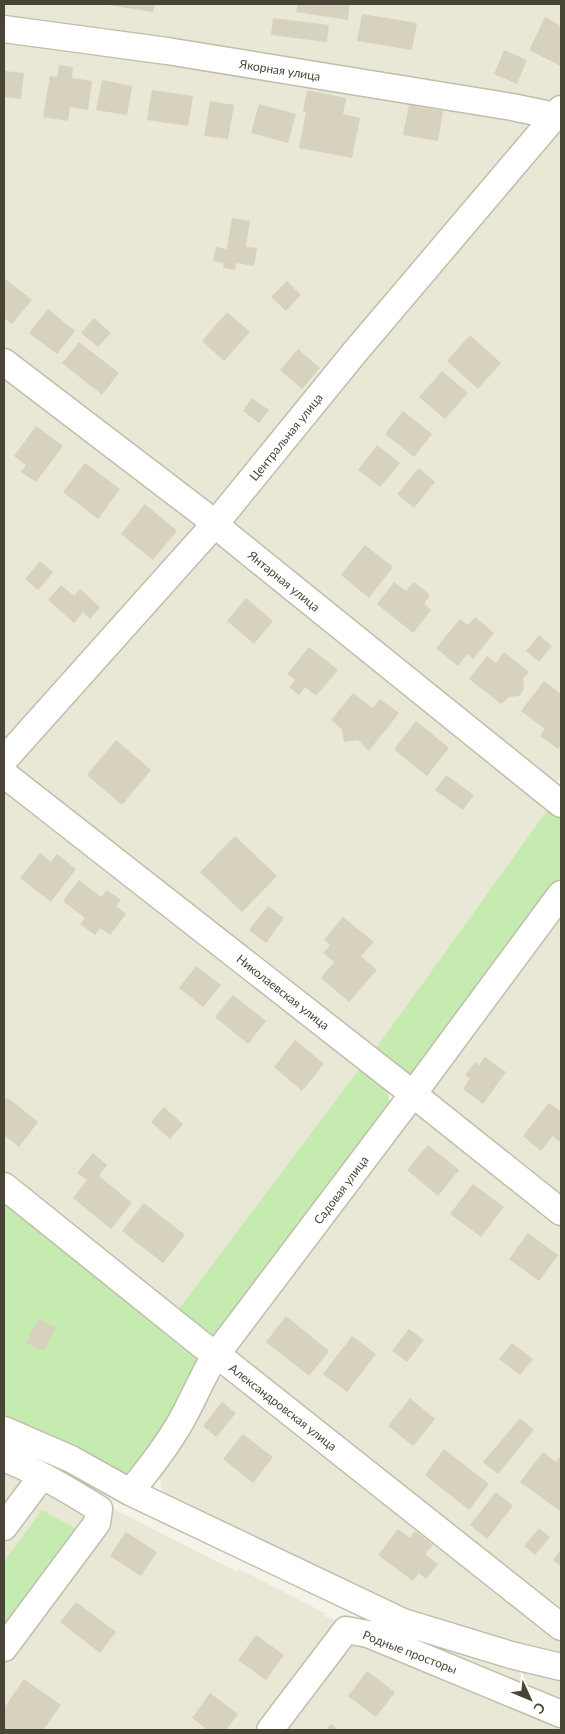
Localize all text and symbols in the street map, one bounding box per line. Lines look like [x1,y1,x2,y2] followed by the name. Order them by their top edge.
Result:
[237,56,322,84] street label: Якорная улица
[246,390,326,484] street label: Центральная улица
[244,547,323,614] street label: Янтарная улица
[234,951,332,1033] street label: Николаевская улица
[310,1153,372,1227] street label: Садовая улица
[226,1360,340,1454] street label: Александровская улица
[361,1627,459,1677] street label: Родные просторы
[505,1674,555,1724] north arrow
[530,1699,549,1718] text: С

